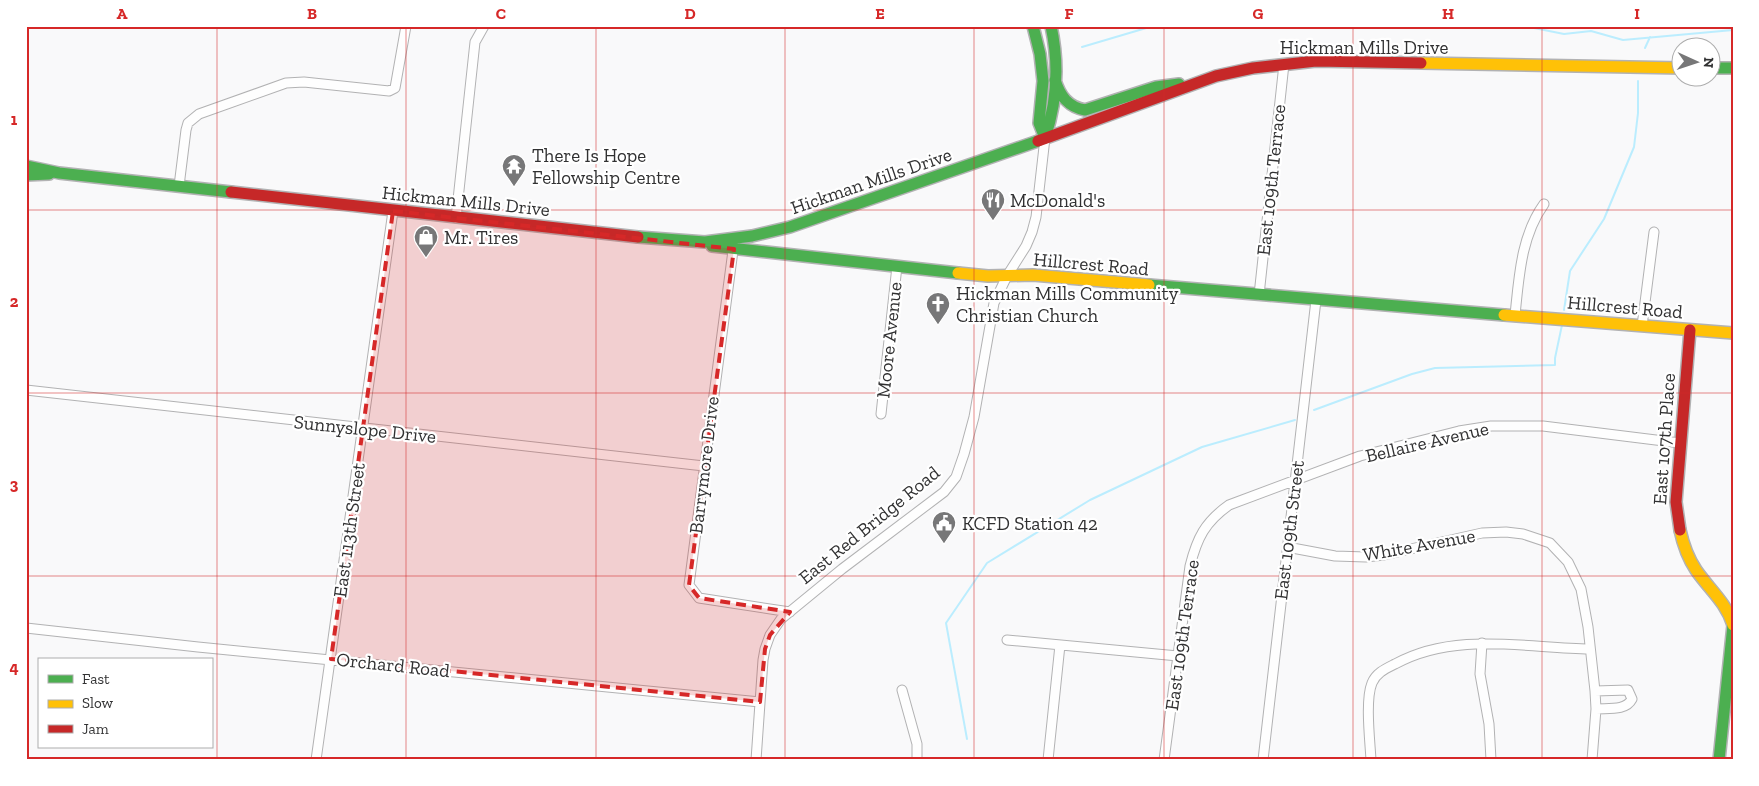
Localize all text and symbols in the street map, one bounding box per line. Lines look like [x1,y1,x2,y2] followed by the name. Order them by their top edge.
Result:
[117,4,128,23] text: A
[307,4,317,23] text: B
[496,4,506,23] text: C
[684,4,696,23] text: D
[875,4,885,23] text: E
[1064,4,1074,23] text: F
[1253,4,1264,23] text: G
[1442,4,1454,23] text: H
[1634,4,1640,23] text: I
[1280,36,1448,59] street label: Hickman Mills Drive
[1672,38,1722,88] north arrow
[1700,57,1717,69] text: N
[1252,103,1290,257] street label: East 109th Terrace
[11,110,18,129] text: 1
[788,143,955,219] street label: Hickman Mills Drive
[532,144,680,189] place label: There Is Hope Fellowship Centre
[501,153,527,187] temple icon: There Is Hope Fellowship Centre
[381,181,551,221] street label: Hickman Mills Drive
[980,187,1006,221] restaurant icon: McDonald's
[1010,189,1105,212] place label: McDonald's
[413,224,439,258] shop icon: Mr. Tires
[444,226,518,249] place label: Mr. Tires
[1032,247,1150,281] street label: Hillcrest Road
[871,281,907,399] street label: Moore Avenue
[956,282,1179,327] place label: Hickman Mills Community Christian Church
[1566,290,1684,324] street label: Hillcrest Road
[925,291,951,325] church icon: Hickman Mills Community Christian Church
[10,292,19,311] text: 2
[1648,372,1680,506] street label: East 107th Place
[684,395,724,535] street label: Barrymore Drive
[293,410,437,448] street label: Sunnyslope Drive
[1363,417,1491,467] street label: Bellaire Avenue
[1269,459,1309,601] street label: East 109th Street
[328,461,370,599] street label: East 113th Street
[794,461,945,589] street label: East Red Bridge Road
[10,475,19,494] text: 3
[931,510,957,544] public building icon: KCFD Station 42
[962,512,1098,535] place label: KCFD Station 42
[1361,524,1477,566] street label: White Avenue
[1160,558,1204,712] street label: East 109th Terrace
[335,648,451,682] street label: Orchard Road
[9,658,19,677] text: 4
[38,658,212,748] legend
[82,670,110,688] text: Fast
[82,694,114,712] text: Slow
[82,720,109,738] text: Jam

